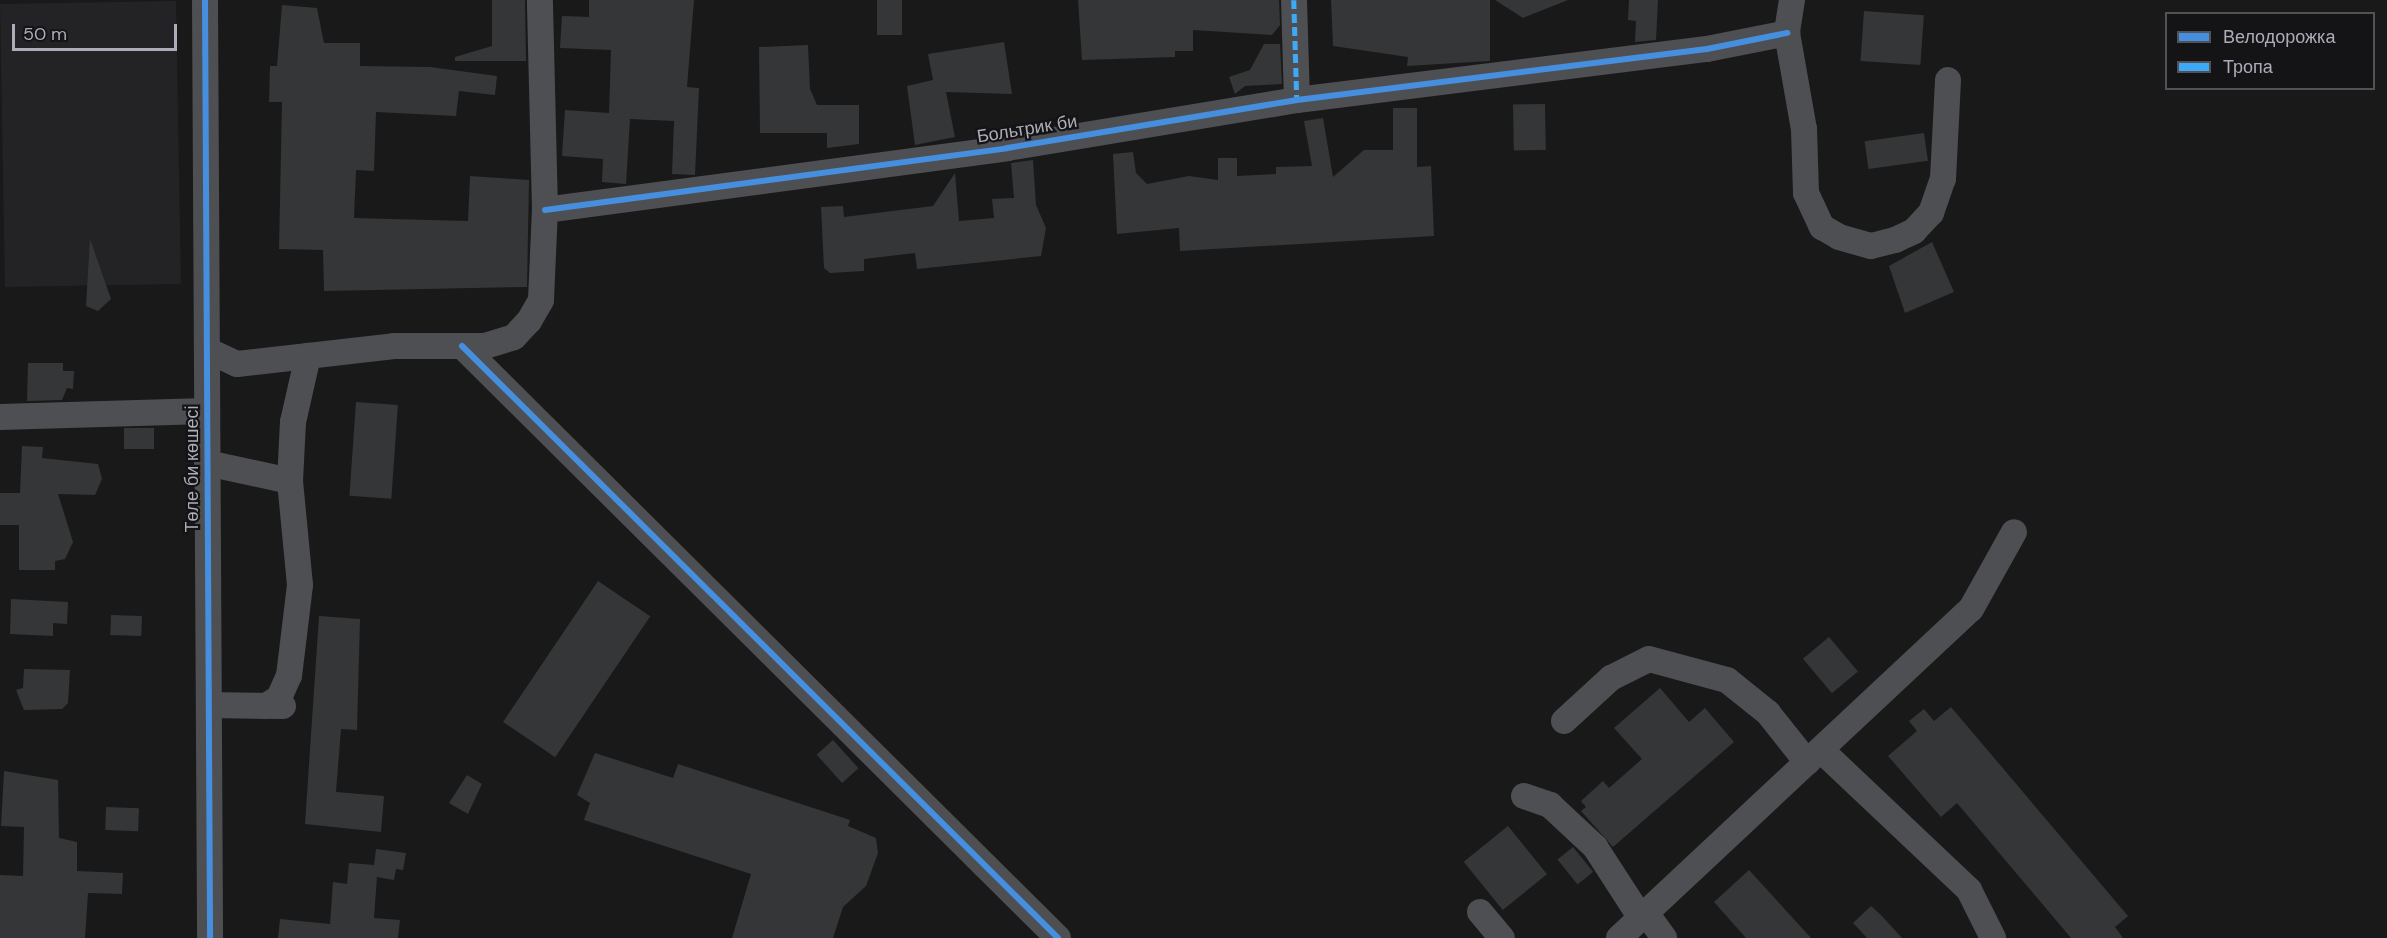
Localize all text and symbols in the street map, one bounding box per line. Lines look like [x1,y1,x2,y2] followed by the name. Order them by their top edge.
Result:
[15,12,180,50] scale bar
[2165,12,2375,90] legend
[23,22,67,46] text: 50 m
[2223,25,2335,49] text: Велодорожка
[2223,55,2273,79] text: Тропа
[975,110,1079,148] street label: Больтрик би
[181,406,203,532] street label: Төле би көшесі

